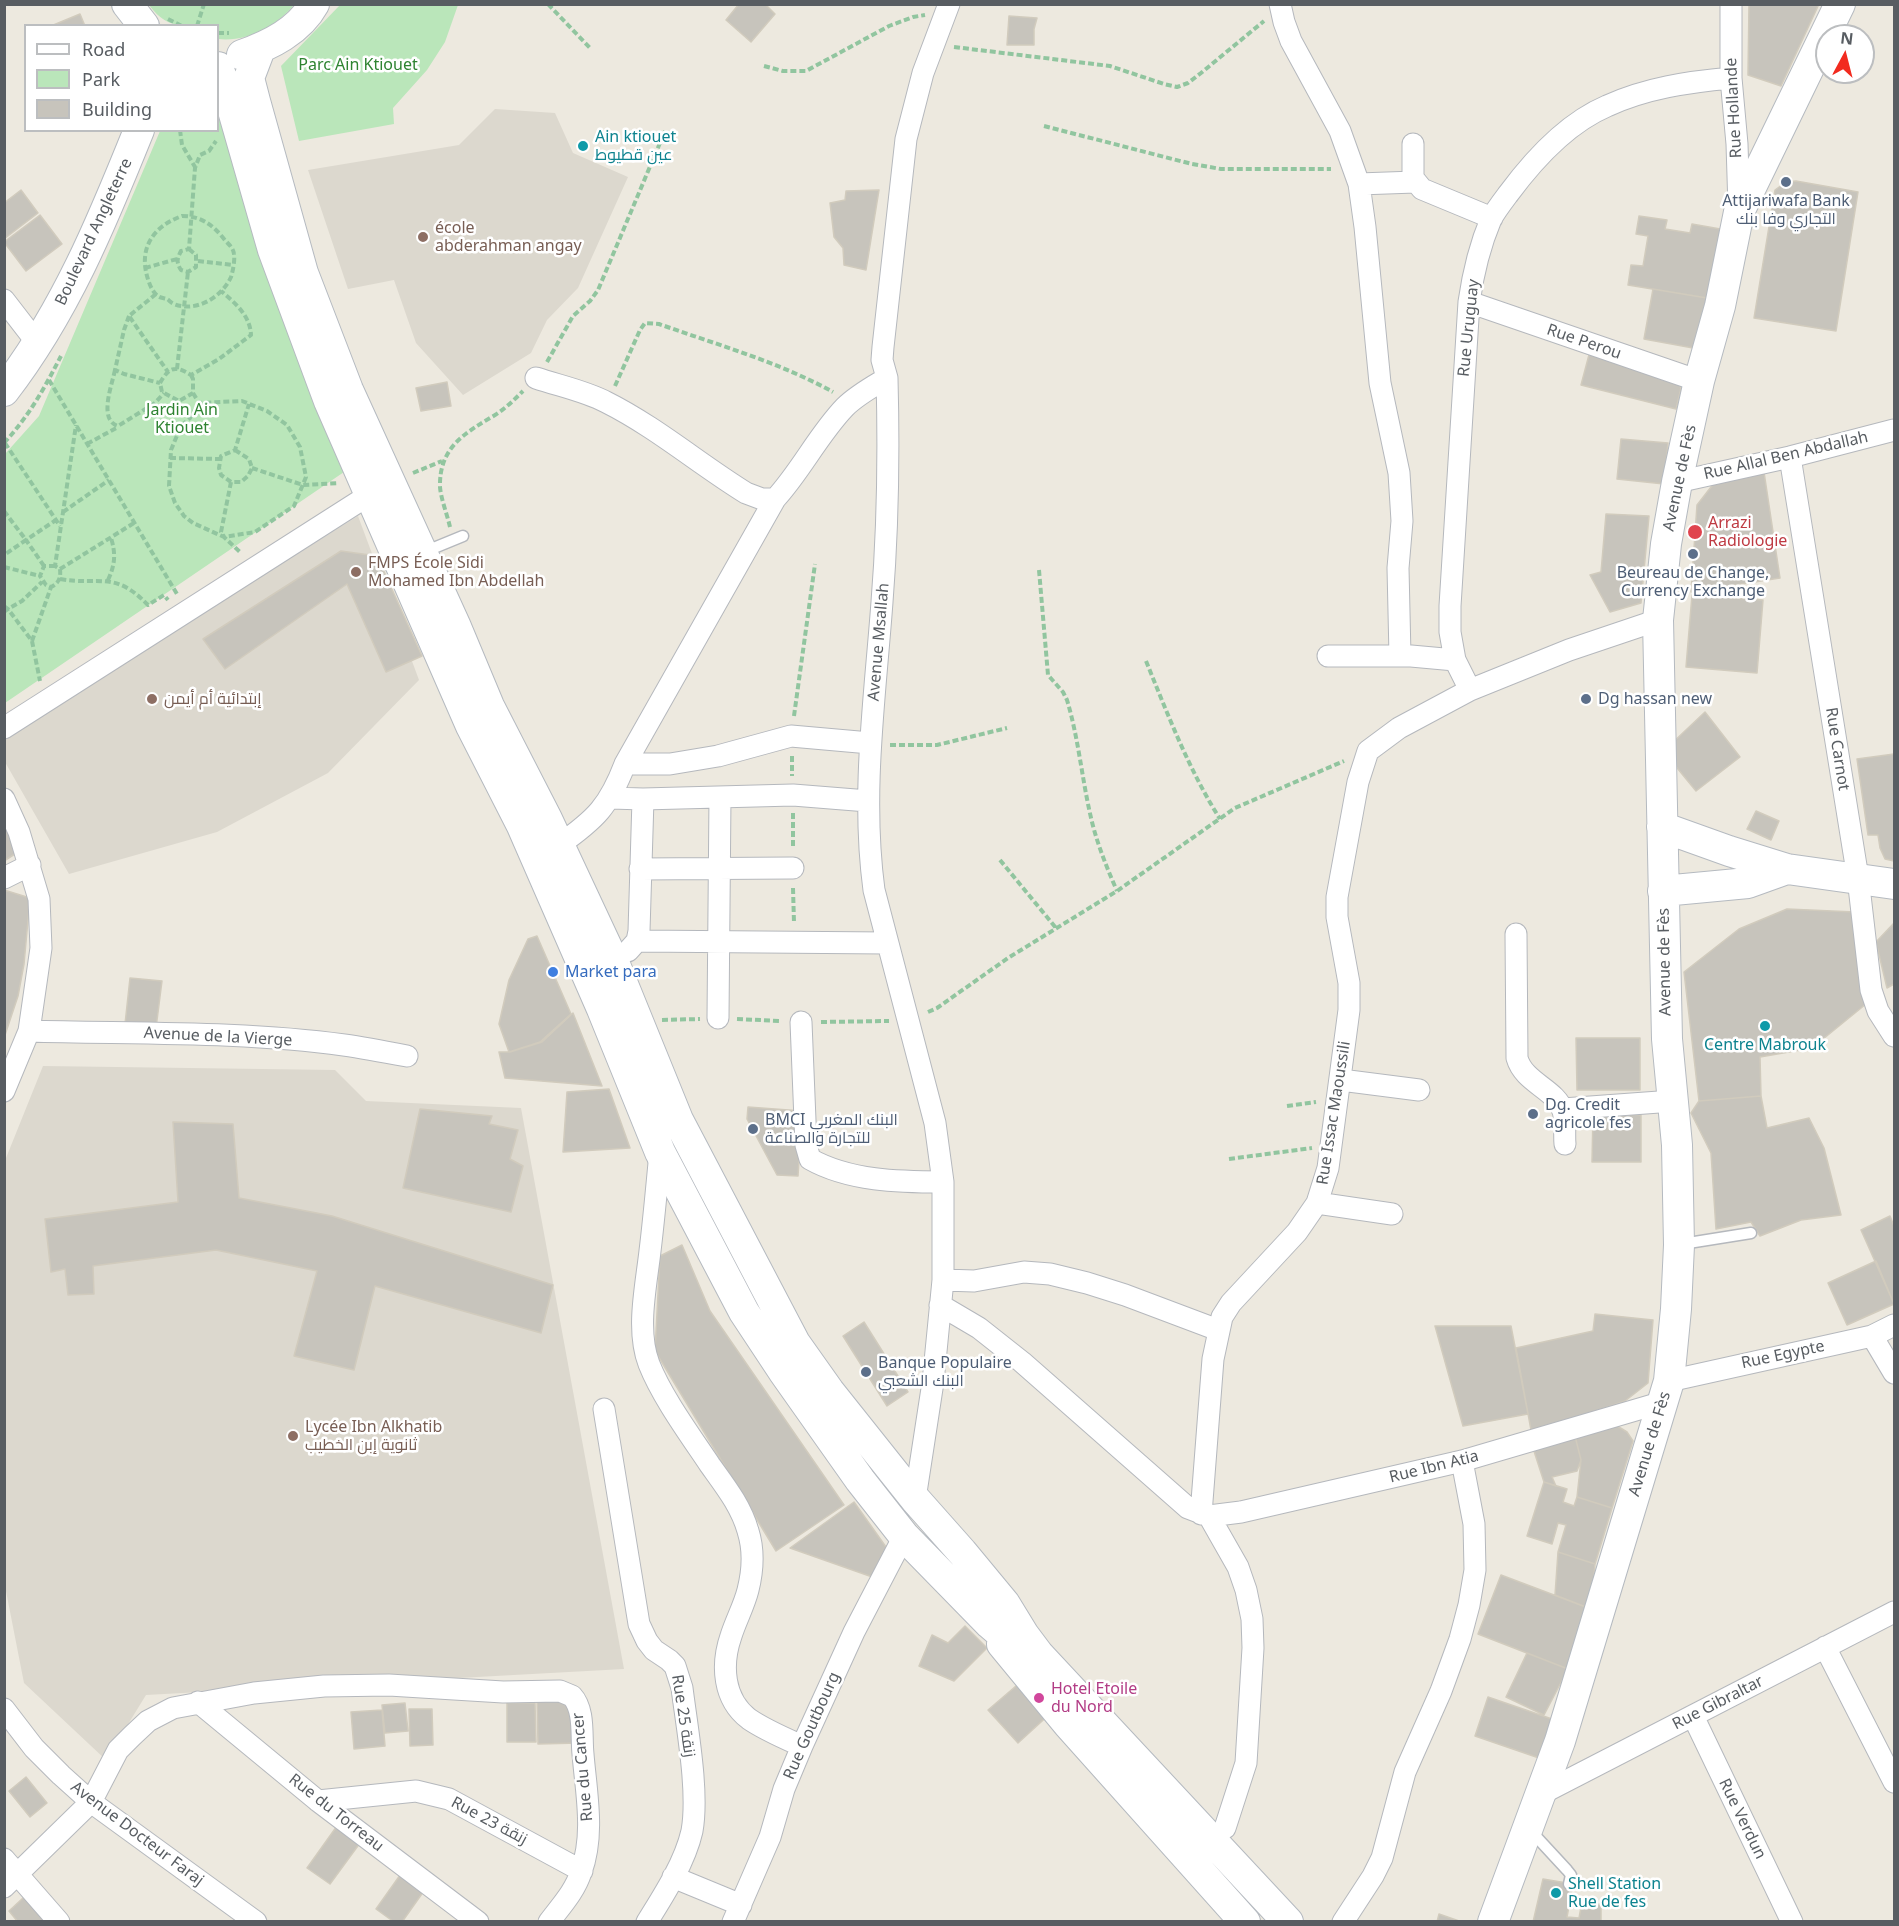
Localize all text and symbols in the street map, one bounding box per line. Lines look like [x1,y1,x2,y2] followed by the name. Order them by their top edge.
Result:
[24,24,219,132] legend
[1815,24,1875,84] north arrow
[1839,26,1855,50] text: N
[82,37,125,61] text: Road
[298,55,418,75] park label: Parc Ain Ktiouet
[1722,57,1746,159] street label: Rue Hollande
[82,67,120,91] text: Park
[82,97,152,121] text: Building
[595,127,676,165] place label: Ain ktiouet عين قطيوط
[576,139,590,153] marker: Ain ktiouet عين قطيوط
[51,155,137,309] street label: Boulevard Angleterre
[1779,175,1793,189] marker: Attijariwafa Bank التجاري وفا بنك
[1722,191,1850,229] place label: Attijariwafa Bank التجاري وفا بنك
[435,218,582,256] place label: école abderahman angay
[416,230,430,244] marker: école abderahman angay
[1454,278,1484,378] street label: Rue Uruguay
[1544,320,1624,364] street label: Rue Perou
[146,400,218,438] park label: Jardin Ain Ktiouet
[1659,423,1701,533] street label: Avenue de Fès
[1702,428,1870,484] street label: Rue Allal Ben Abdallah
[1708,513,1787,551] place label: Arrazi Radiologie
[1686,523,1704,541] marker: Arrazi Radiologie
[1686,547,1700,561] marker: Beureau de Change, Currency Exchange
[368,553,544,591] place label: FMPS École Sidi Mohamed Ibn Abdellah
[1617,563,1769,601] place label: Beureau de Change, Currency Exchange
[349,565,363,579] marker: FMPS École Sidi Mohamed Ibn Abdellah
[864,582,894,702] street label: Avenue Msallah
[164,689,262,709] place label: إبتدائية أم أيمن
[1598,689,1712,709] place label: Dg hassan new
[145,692,159,706] marker: إبتدائية أم أيمن
[1579,692,1593,706] marker: Dg hassan new
[1821,706,1853,792] street label: Rue Carnot
[1654,908,1676,1016] street label: Avenue de Fès
[565,962,657,982] place label: Market para
[546,965,560,979] marker: Market para
[1758,1019,1772,1033] marker: Centre Mabrouk
[143,1024,293,1050] street label: Avenue de la Vierge
[1704,1035,1826,1055] place label: Centre Mabrouk
[1313,1040,1355,1186] street label: Rue Issac Maoussili
[1545,1095,1631,1133] place label: Dg. Credit agricole fes
[1526,1107,1540,1121] marker: Dg. Credit agricole fes
[765,1110,898,1148] place label: BMCI البنك المغربي للتجارة والصناعة
[746,1122,760,1136] marker: BMCI البنك المغربي للتجارة والصناعة
[1740,1337,1826,1373] street label: Rue Egypte
[878,1353,1012,1391] place label: Banque Populaire البنك الشعبي
[859,1365,873,1379] marker: Banque Populaire البنك الشعبي
[1625,1389,1675,1499] street label: Avenue de Fès
[305,1417,442,1455] place label: Lycée Ibn Alkhatib ثانوية إبن الخطيب
[286,1429,300,1443] marker: Lycée Ibn Alkhatib ثانوية إبن الخطيب
[1387,1447,1481,1487] street label: Rue Ibn Atia
[780,1669,844,1783] street label: Rue Goutbourg
[1669,1672,1767,1734] street label: Rue Gibraltar
[667,1673,699,1759] street label: Rue 25 زنقة
[1051,1679,1137,1717] place label: Hotel Etoile du Nord
[1032,1691,1046,1705] marker: Hotel Etoile du Nord
[569,1712,597,1822] street label: Rue du Cancer
[285,1770,387,1856] street label: Rue du Torreau
[1714,1776,1770,1862] street label: Rue Verdun
[67,1778,207,1890] street label: Avenue Docteur Faraj
[448,1793,530,1849] street label: Rue 23 زنقة
[1568,1874,1661,1912] place label: Shell Station Rue de fes
[1549,1886,1563,1900] marker: Shell Station Rue de fes

